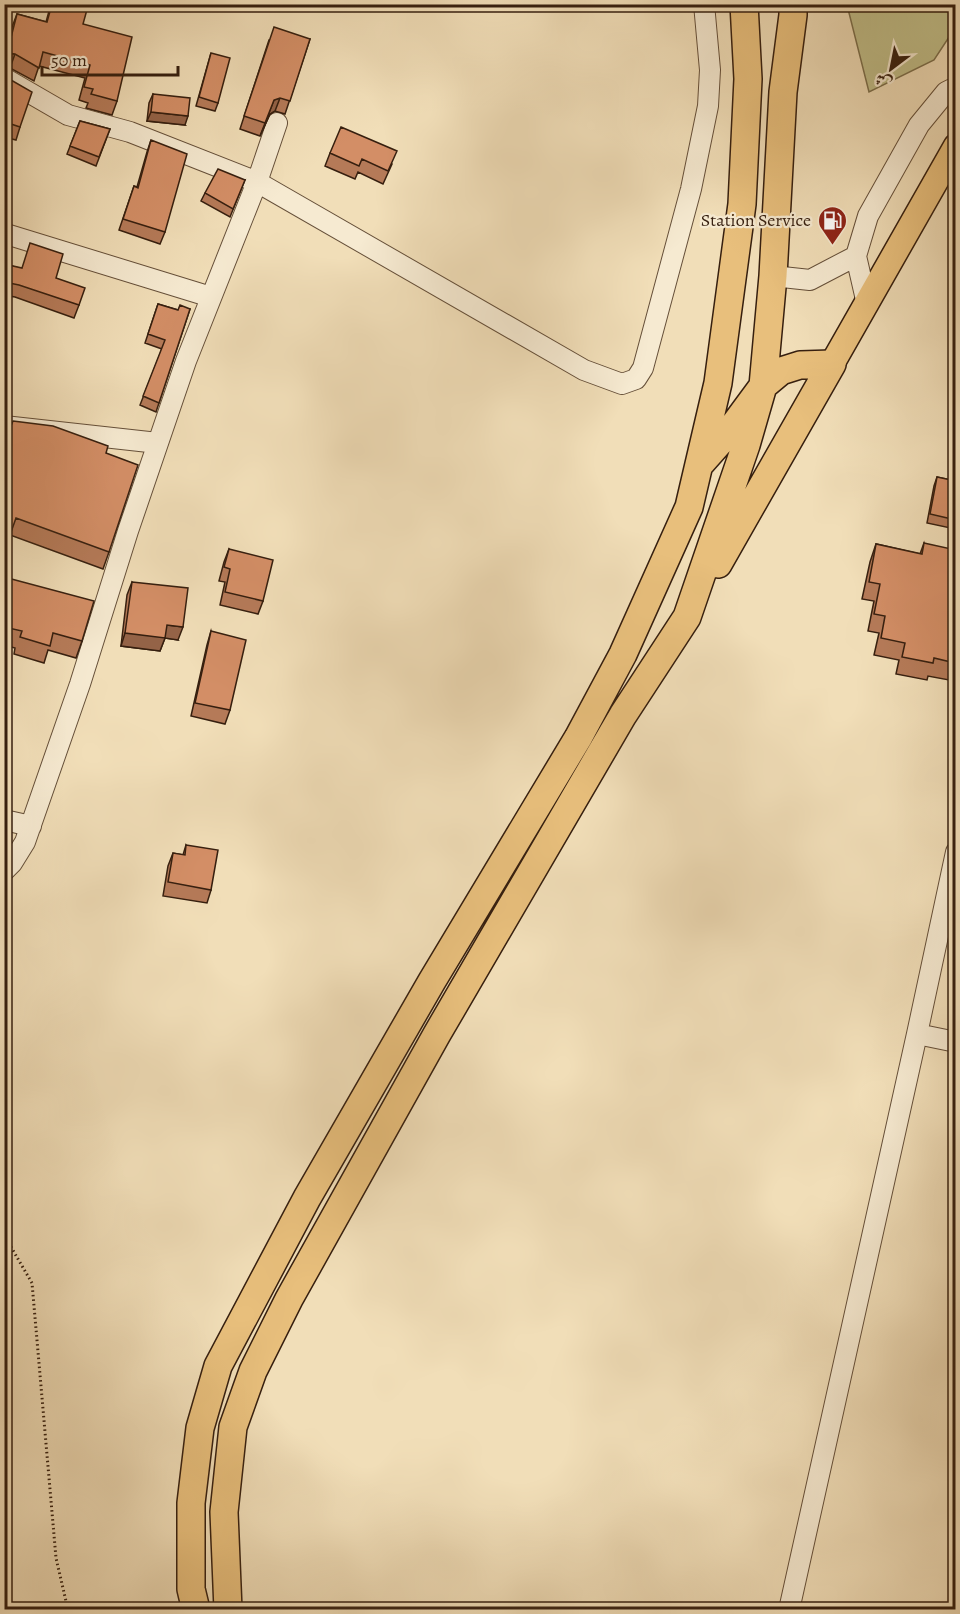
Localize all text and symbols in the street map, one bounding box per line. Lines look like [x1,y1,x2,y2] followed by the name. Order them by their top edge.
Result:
[42,39,178,77] scale bar
[861,39,921,99] north arrow
[51,48,87,72] text: 50 m
[871,67,896,94] text: ش
[816,204,848,246] fuel station icon: Station Service
[701,208,811,232] place label: Station Service

